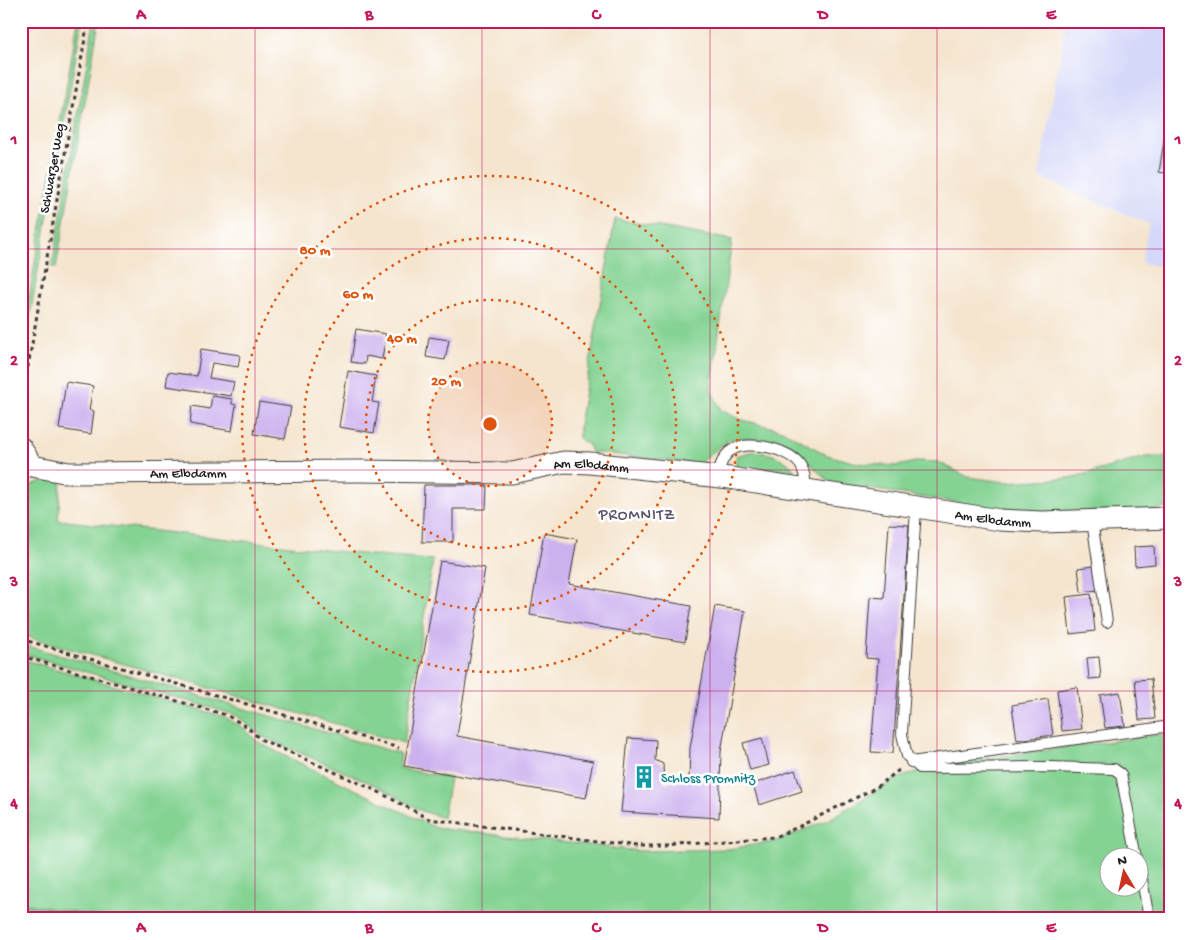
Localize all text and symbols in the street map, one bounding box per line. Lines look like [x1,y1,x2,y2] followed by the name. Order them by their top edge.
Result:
[135,7,147,26] text: A
[364,7,374,26] text: B
[591,7,602,26] text: C
[816,7,829,26] text: D
[1046,7,1057,26] text: E
[37,122,70,215] street label: Schwarzer Weg
[10,132,17,151] text: 1
[1174,132,1181,151] text: 1
[300,242,331,260] text: 80 m
[343,286,374,304] text: 60 m
[386,330,417,348] text: 40 m
[10,353,18,372] text: 2
[1174,353,1182,372] text: 2
[431,373,461,391] text: 20 m
[481,415,499,433] centre of rings
[552,456,630,478] street label: Am Elbdamm
[150,466,227,483] street label: Am Elbdamm
[598,507,675,526] district label: PROMNITZ
[954,507,1032,532] street label: Am Elbdamm
[9,574,18,593] text: 3
[1173,574,1182,593] text: 3
[631,764,657,790] building icon: Schloss Promnitz
[661,771,756,788] place label: Schloss Promnitz
[9,796,18,815] text: 4
[1173,796,1182,815] text: 4
[1100,848,1150,898] north arrow
[1117,853,1128,871] text: N
[135,920,147,939] text: A
[364,920,374,939] text: B
[591,920,602,939] text: C
[816,920,829,939] text: D
[1046,920,1057,939] text: E

